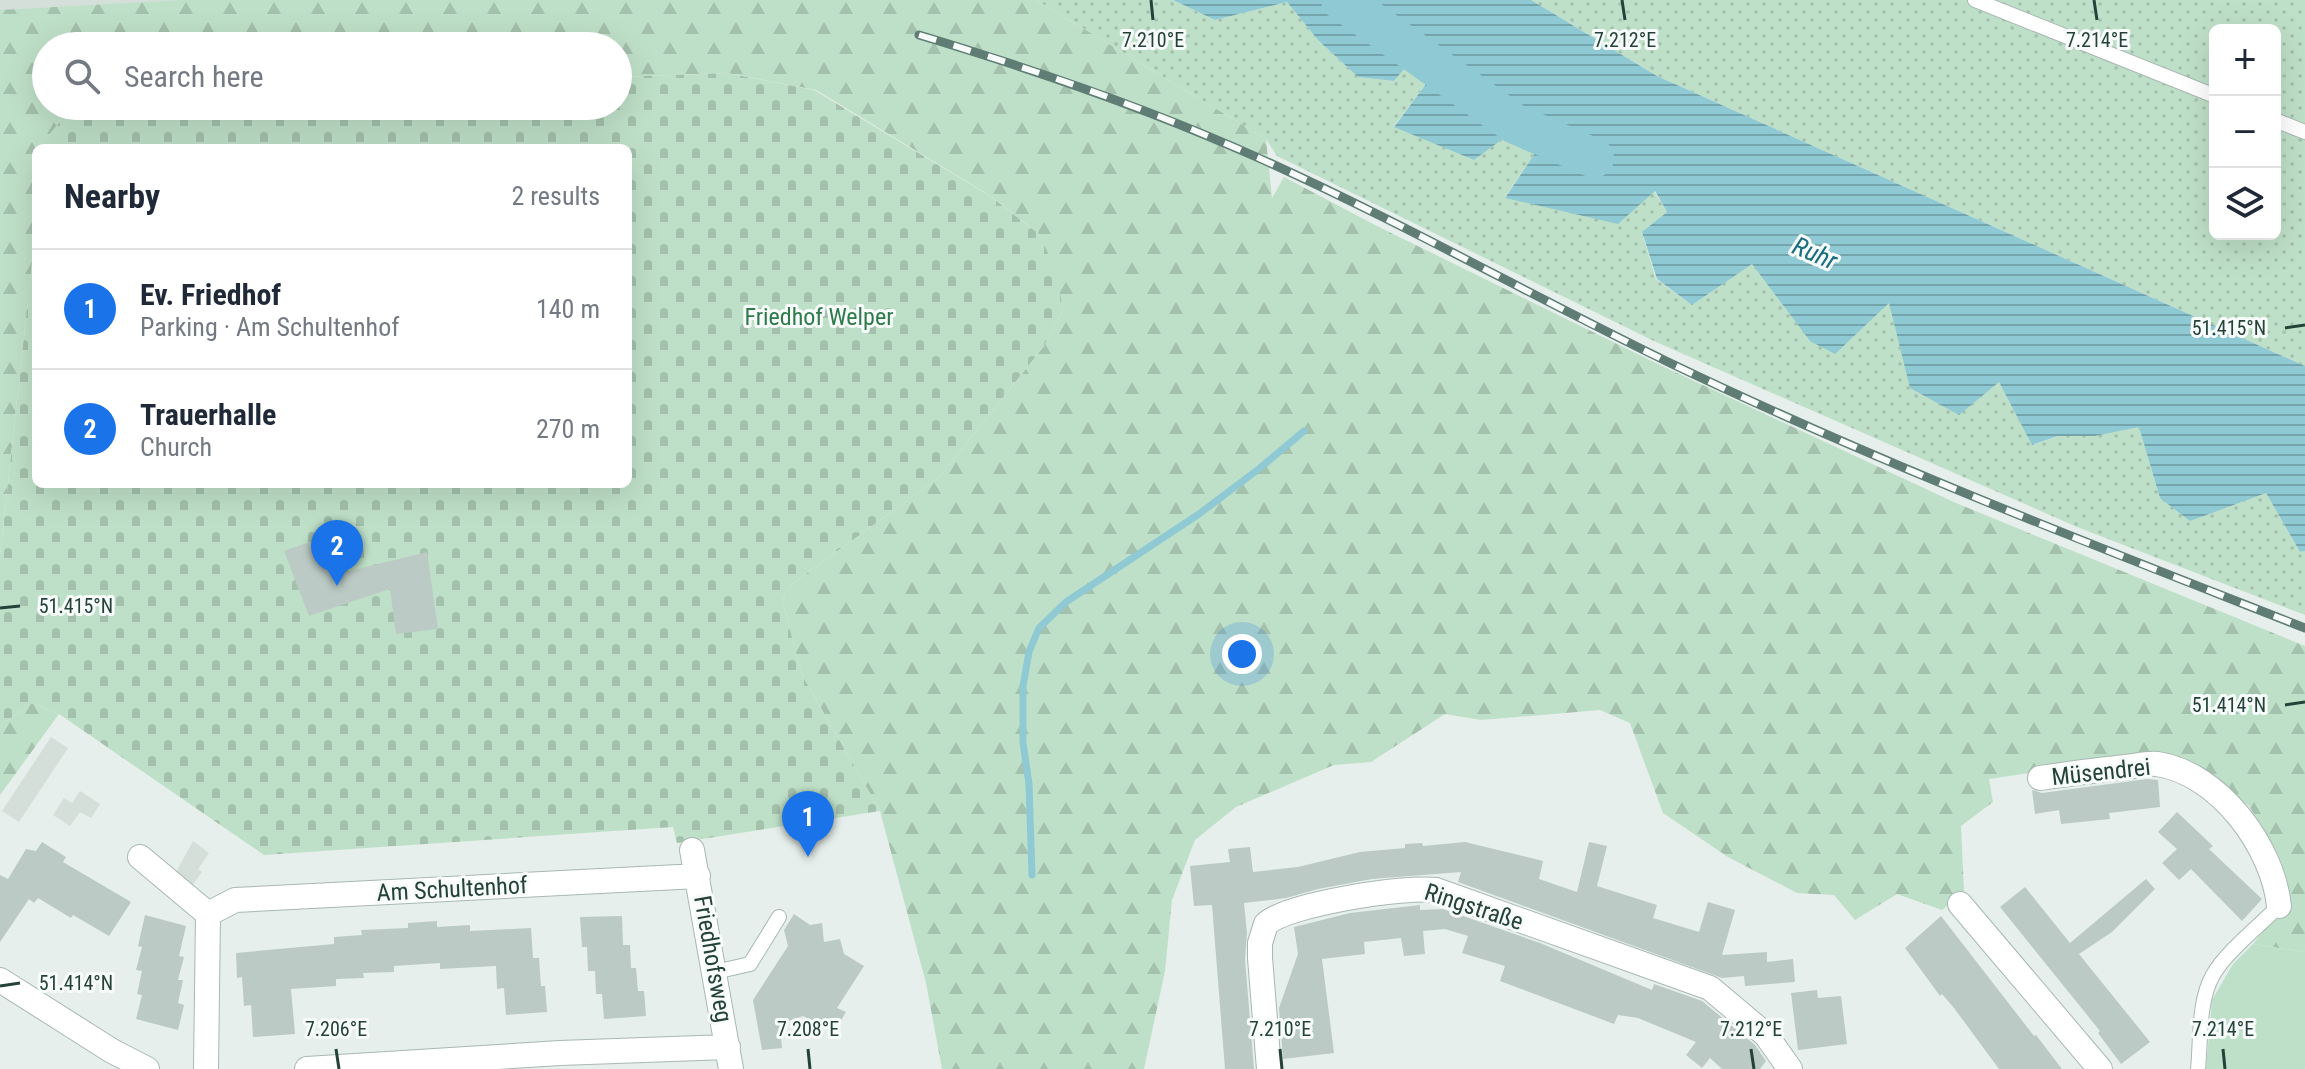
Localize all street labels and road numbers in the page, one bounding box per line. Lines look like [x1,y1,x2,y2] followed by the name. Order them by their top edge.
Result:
[2050,753,2152,791] street label: Müsendrei
[376,871,528,907] street label: Am Schultenhof
[1421,878,1527,936] street label: Ringstraße
[688,894,738,1024] street label: Friedhofsweg

